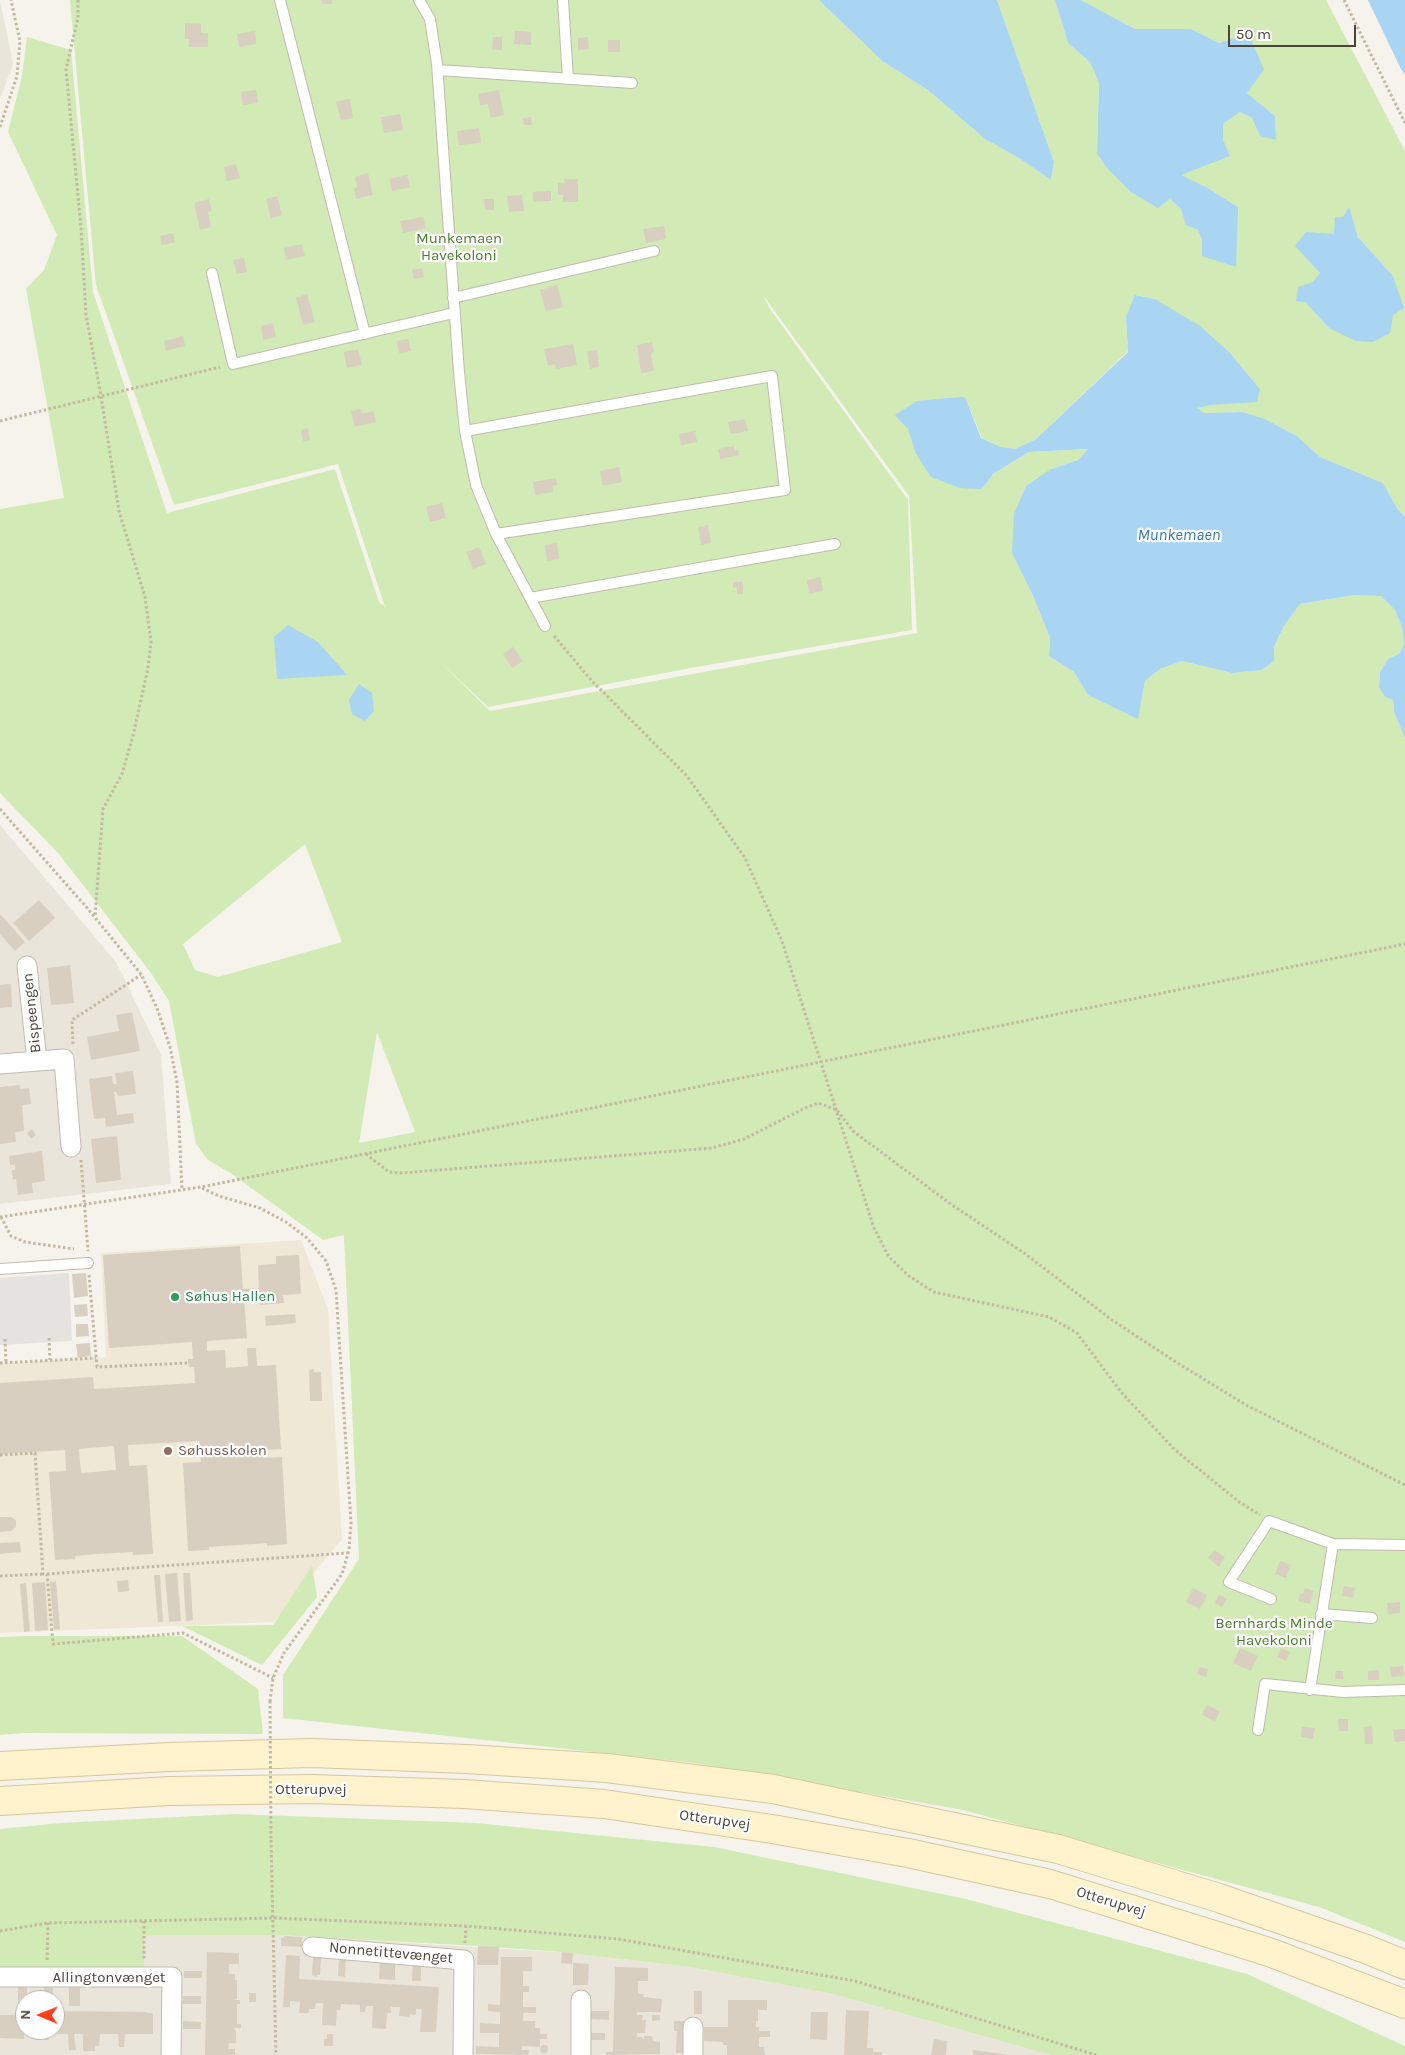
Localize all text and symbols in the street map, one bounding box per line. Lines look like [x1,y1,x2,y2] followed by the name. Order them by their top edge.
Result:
[1230,15,1358,47] scale bar
[1236,25,1271,43] text: 50 m
[416,230,502,265] park label: Munkemaen Havekoloni
[1138,525,1220,545] water label: Munkemaen
[19,972,45,1054] street label: Bispeengen
[185,1288,275,1306] place label: Søhus Hallen
[169,1291,181,1303] marker: Søhus Hallen
[178,1442,267,1460] place label: Søhusskolen
[162,1445,174,1457] marker: Søhusskolen
[1215,1615,1333,1650] park label: Bernhards Minde Havekoloni
[275,1781,347,1799] street label: Otterupvej
[678,1806,752,1834] street label: Otterupvej
[1074,1883,1148,1921] street label: Otterupvej
[328,1939,454,1967] street label: Nonnetittevænget
[52,1969,166,1987] street label: Allingtonvænget
[15,1990,65,2040] north arrow
[17,2010,34,2020] text: N

